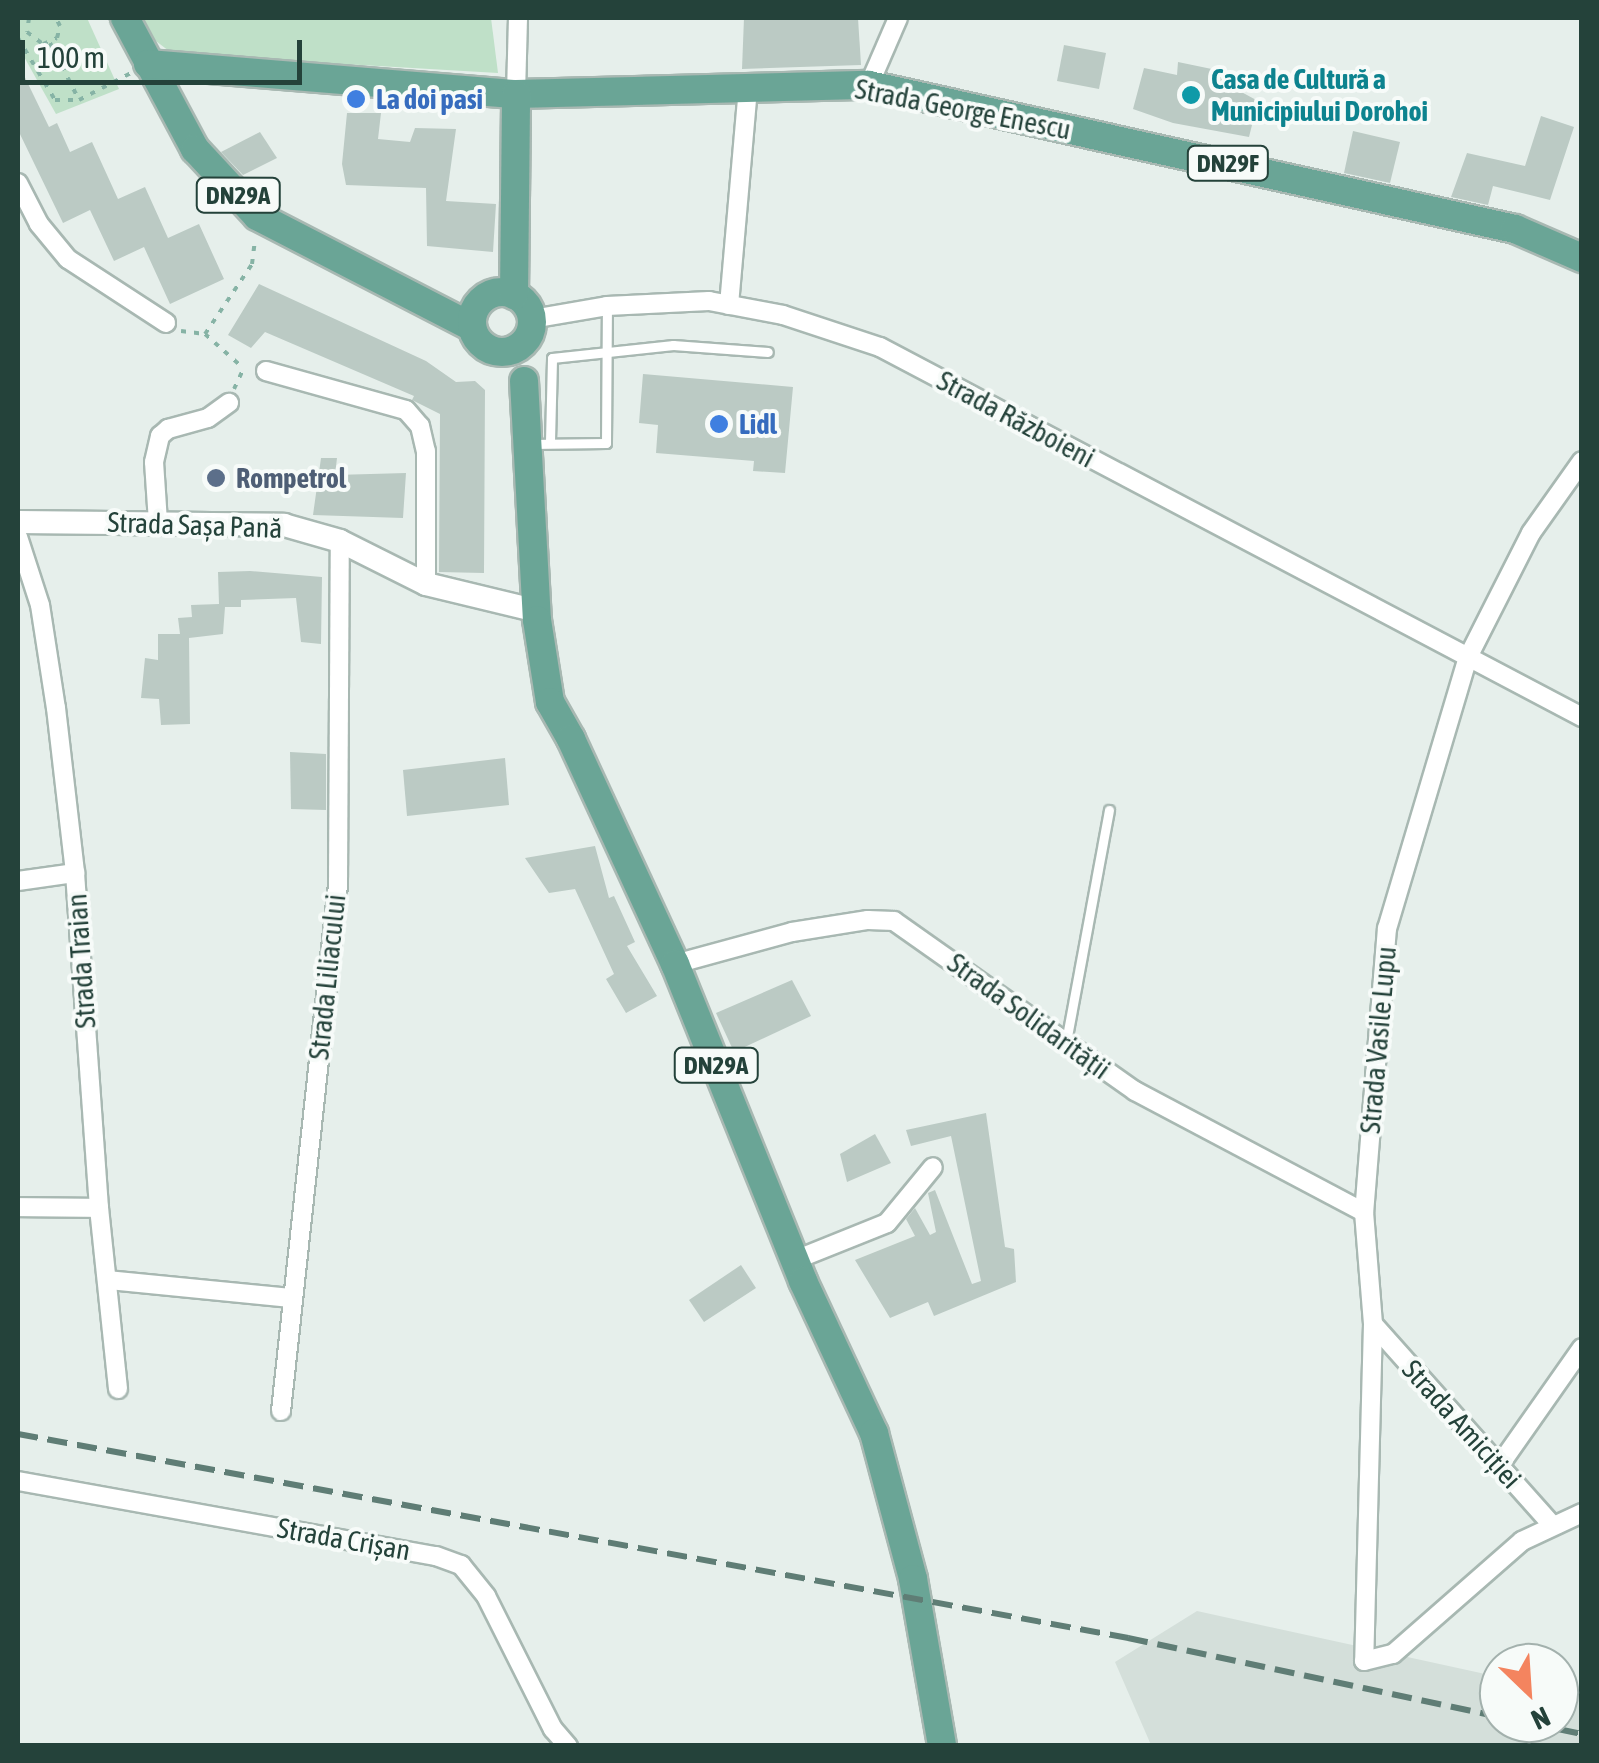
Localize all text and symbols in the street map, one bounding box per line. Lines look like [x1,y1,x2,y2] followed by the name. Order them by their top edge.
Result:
[25,20,308,82] scale bar
[37,40,105,74] text: 100 m
[1211,62,1428,128] place label: Casa de Cultură a Municipiului Dorohoi
[852,72,1074,146] street label: Strada George Enescu
[376,82,483,116] place label: La doi pasi
[1180,84,1202,106] marker: Casa de Cultură a Municipiului Dorohoi
[345,88,367,110] marker: La doi pasi
[1186,143,1270,183] road number: DN29F
[196,175,280,215] road number: DN29A
[932,363,1100,475] street label: Strada Războieni
[739,407,777,441] place label: Lidl
[708,413,730,435] marker: Lidl
[236,461,346,495] place label: Rompetrol
[205,467,227,489] marker: Rompetrol
[107,505,283,545] street label: Strada Sașa Pană
[60,892,102,1030] street label: Strada Traian
[302,893,352,1061] street label: Strada Liliacului
[1353,945,1403,1135] street label: Strada Vasile Lupu
[941,946,1117,1086] street label: Strada Solidarității
[674,1045,758,1085] road number: DN29A
[1396,1353,1528,1495] street label: Strada Amiciției
[275,1511,413,1567] street label: Strada Crișan
[1479,1643,1579,1743] north arrow
[1527,1700,1555,1736] text: N

